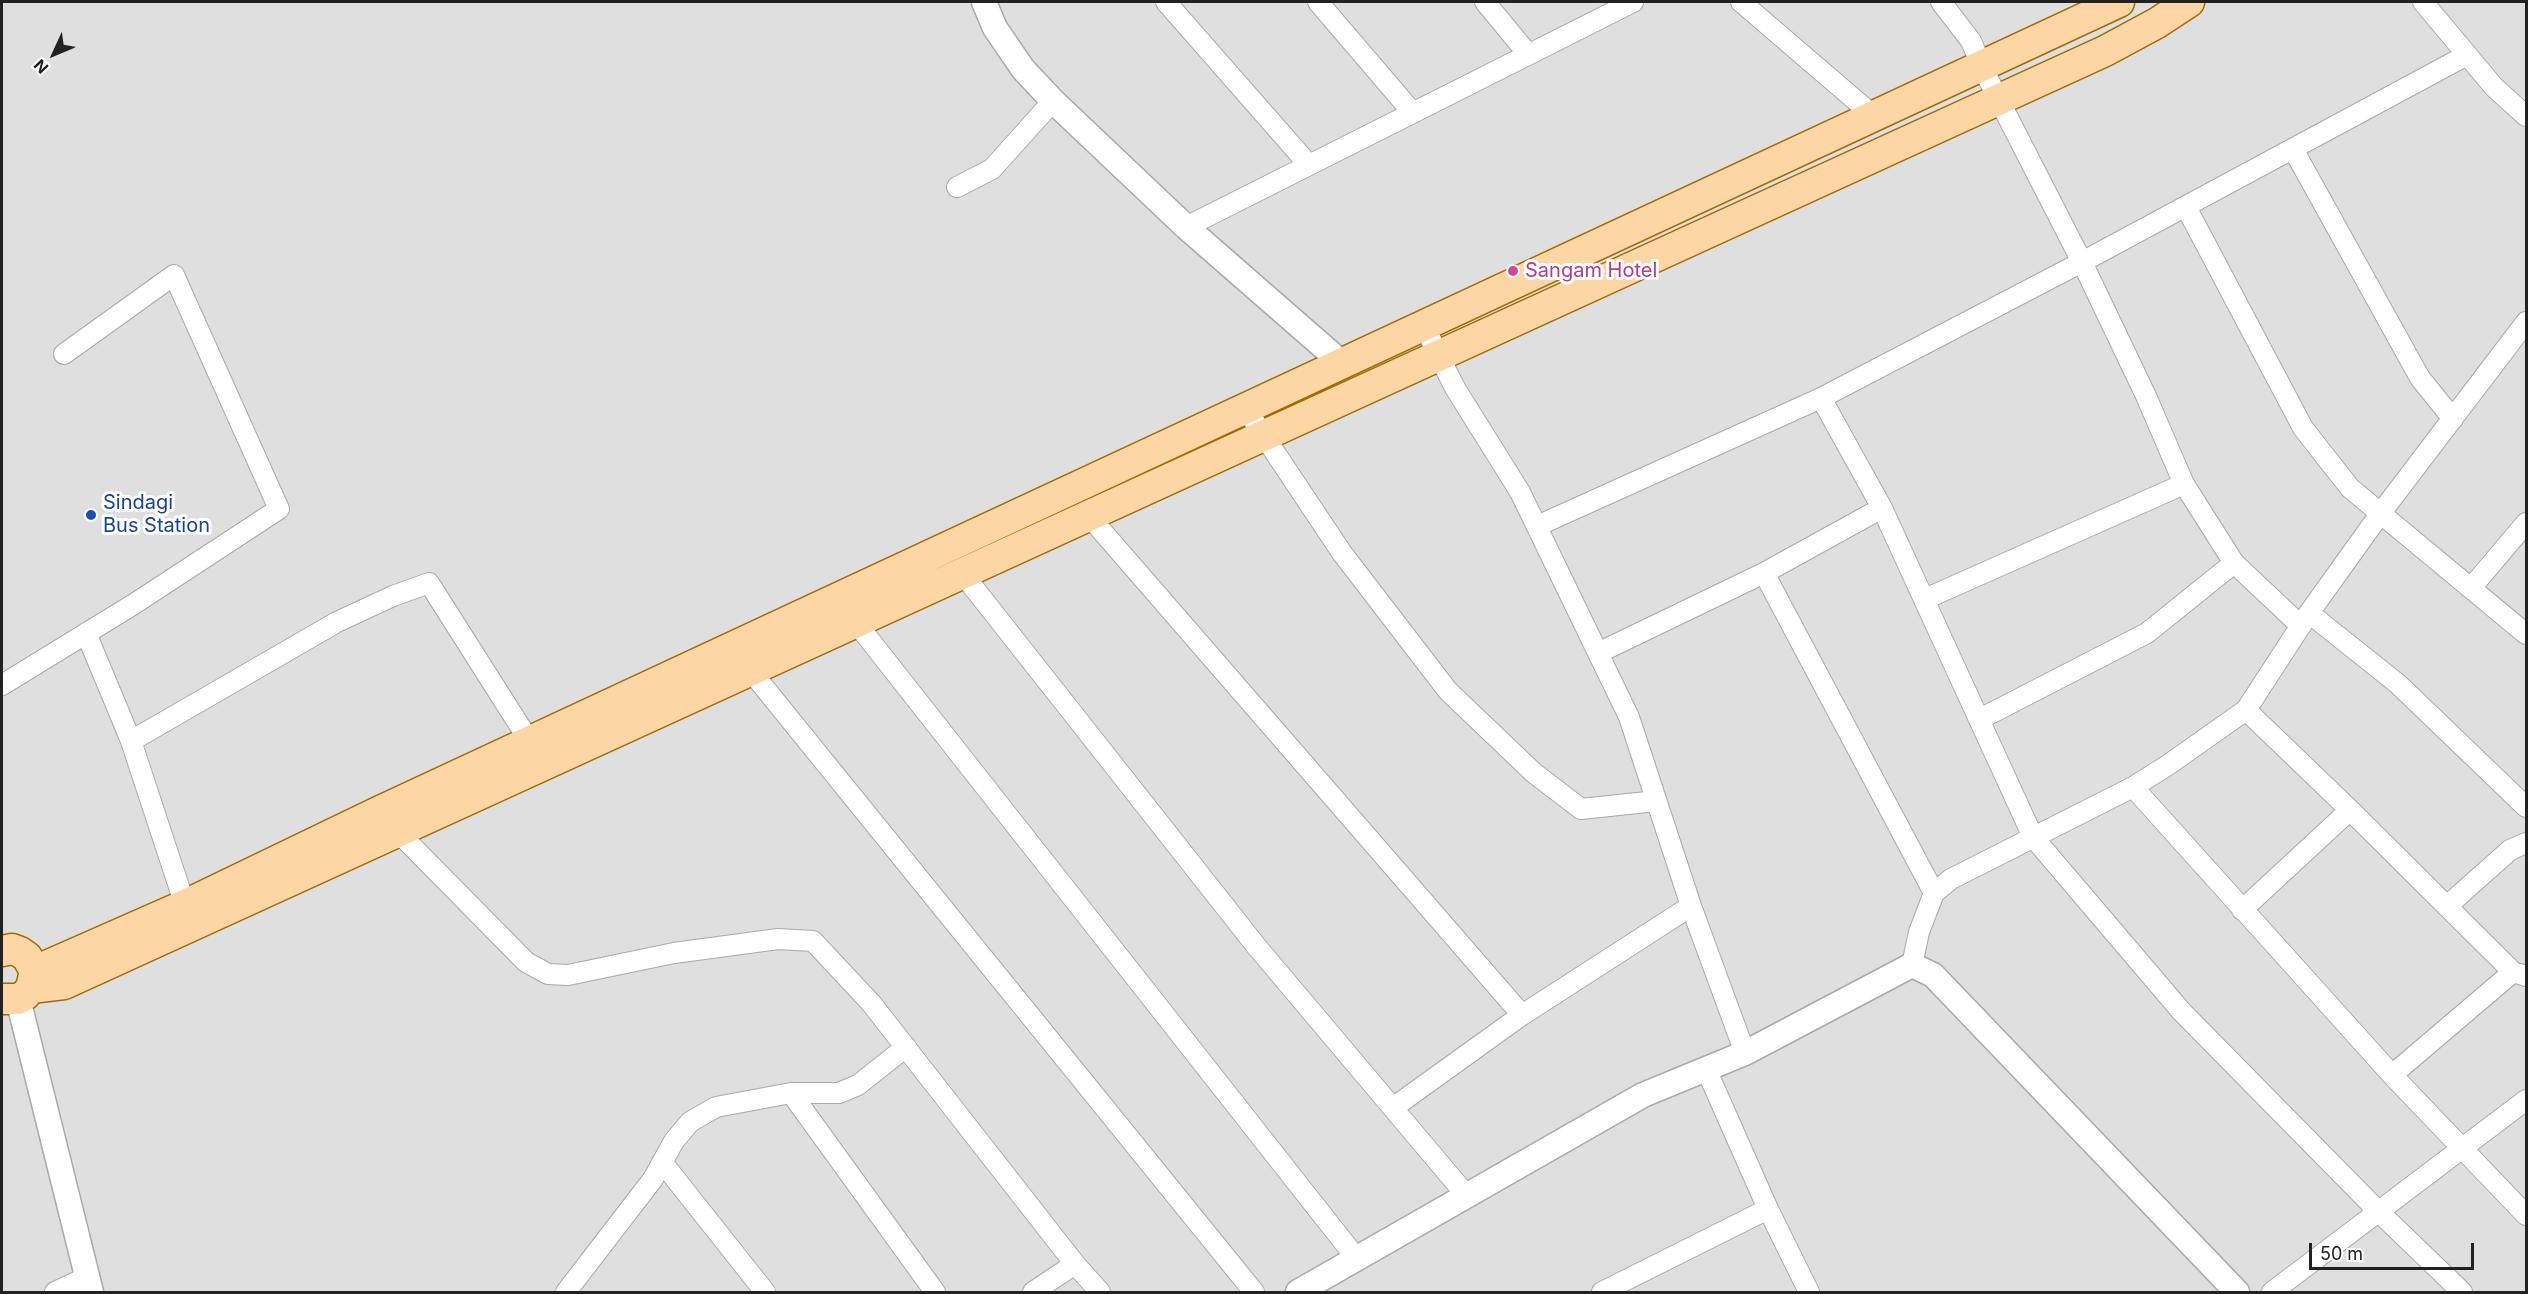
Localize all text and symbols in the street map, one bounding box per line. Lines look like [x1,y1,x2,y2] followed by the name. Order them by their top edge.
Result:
[24,24,84,84] north arrow
[30,55,52,78] text: N
[1525,259,1657,283] place label: Sangam Hotel
[1506,264,1520,278] marker: Sangam Hotel
[103,491,210,538] place label: Sindagi Bus Station
[84,508,98,522] marker: Sindagi Bus Station
[2312,1231,2477,1269] scale bar
[2320,1243,2363,1264] text: 50 m

